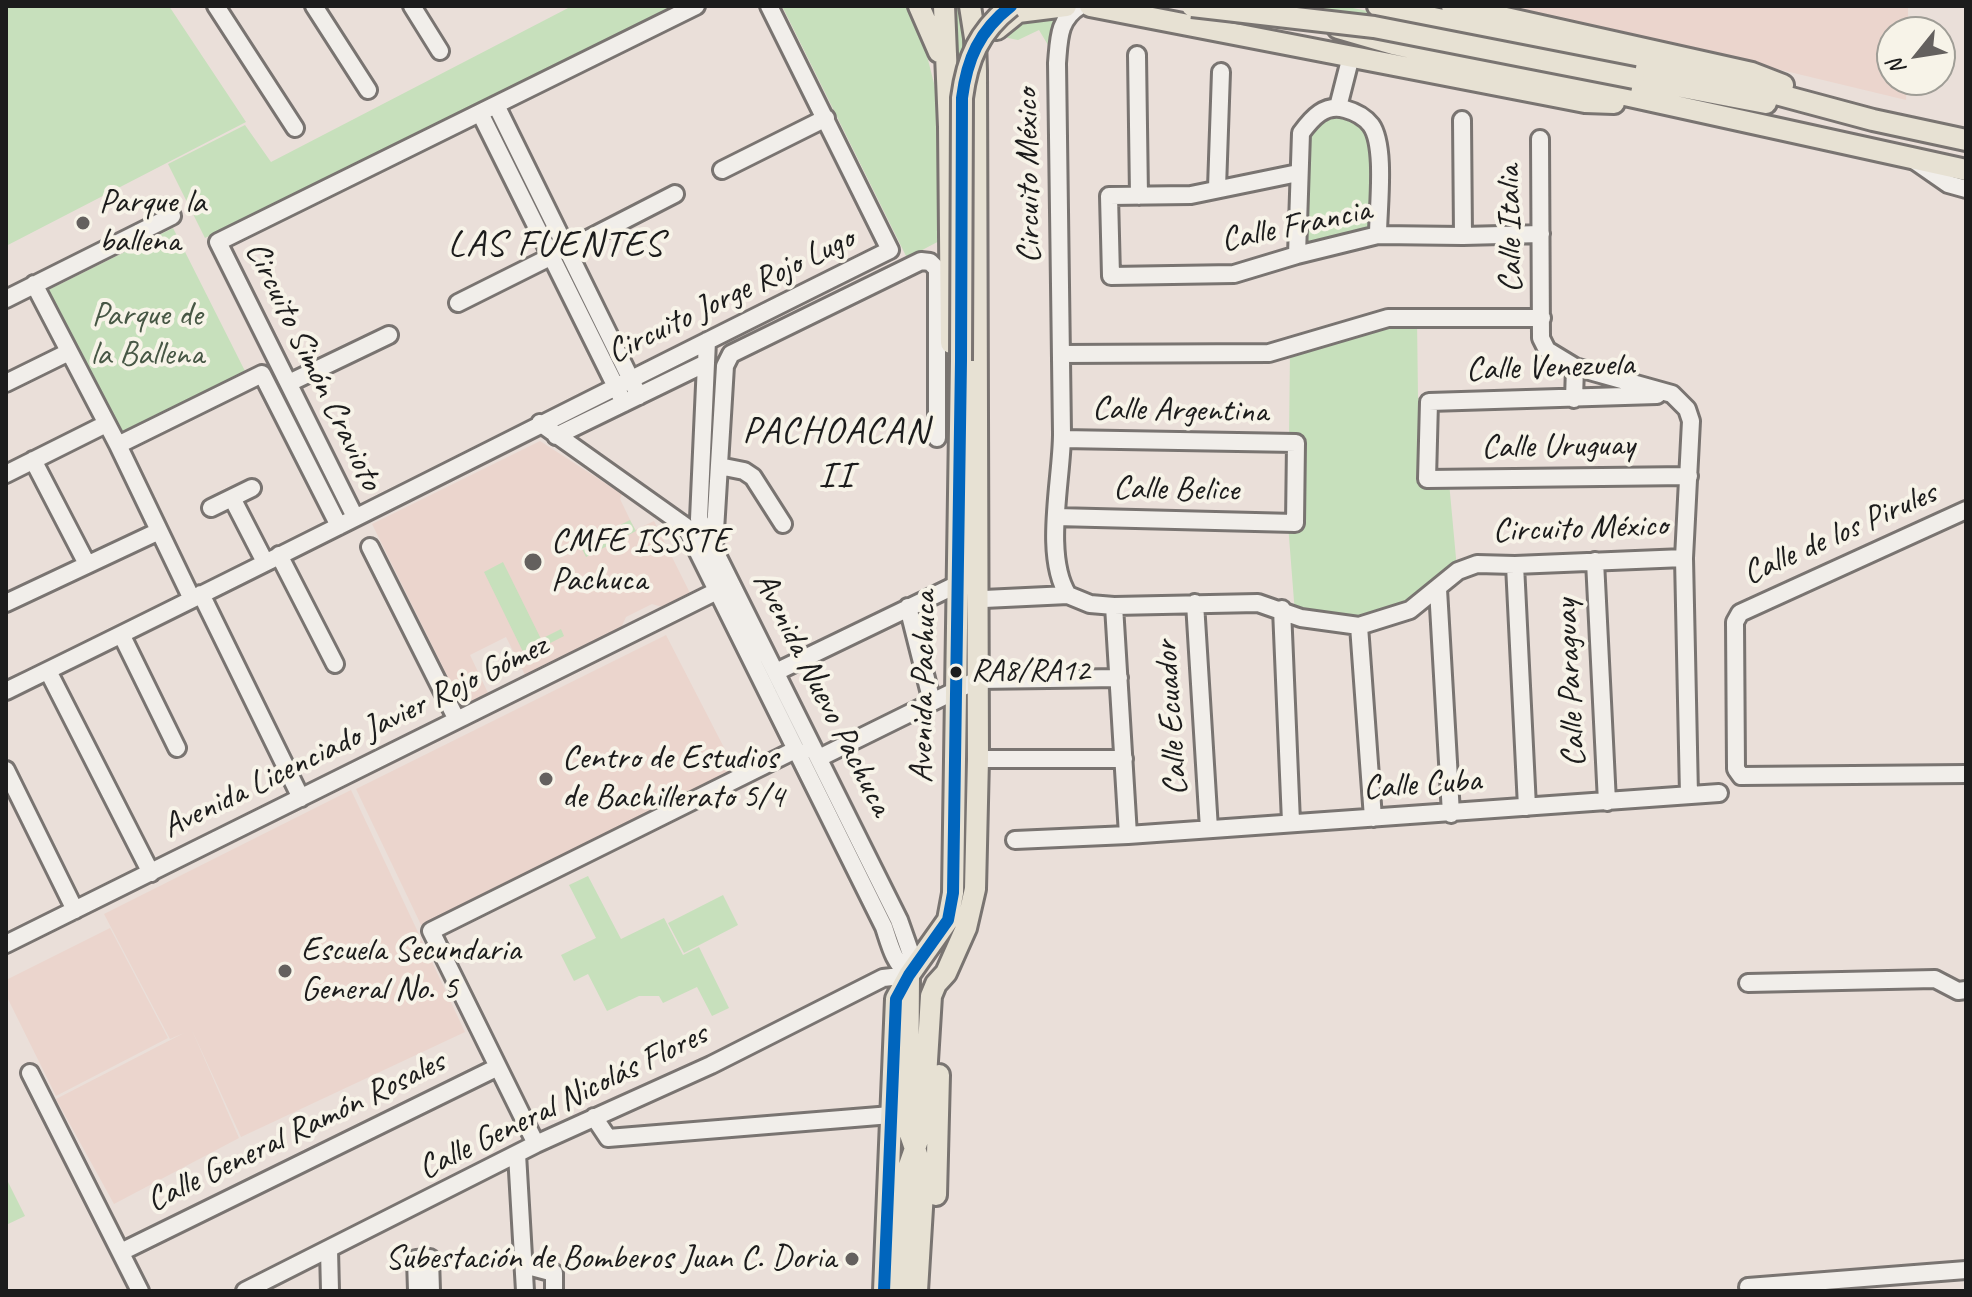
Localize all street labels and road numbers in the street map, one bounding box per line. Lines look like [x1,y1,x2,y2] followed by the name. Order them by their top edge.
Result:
[1007,88,1051,264] street label: Circuito México
[1489,165,1533,293] street label: Calle Italia
[1217,190,1375,262] street label: Calle Francia
[601,219,861,373] street label: Circuito Jorge Rojo Lugo
[235,235,391,497] street label: Circuito Simón Cravioto
[1465,345,1635,391] street label: Calle Venezuela
[1092,389,1268,433] street label: Calle Argentina
[1481,425,1635,469] street label: Calle Uruguay
[1113,469,1239,511] street label: Calle Belice
[1737,473,1943,595] street label: Calle de los Pirules
[1492,506,1668,552] street label: Circuito México
[743,565,901,823] street label: Avenida Nuevo Pachuca
[902,590,946,784] street label: Avenida Pachuca
[1546,598,1596,768] street label: Calle Paraguay
[156,626,554,848] street label: Avenida Licenciado Javier Rojo Gómez
[1146,639,1198,797] street label: Calle Ecuador
[1362,761,1482,809] street label: Calle Cuba
[412,1014,714,1190] street label: Calle General Nicolás Flores
[140,1042,452,1222] street label: Calle General Ramón Rosales

